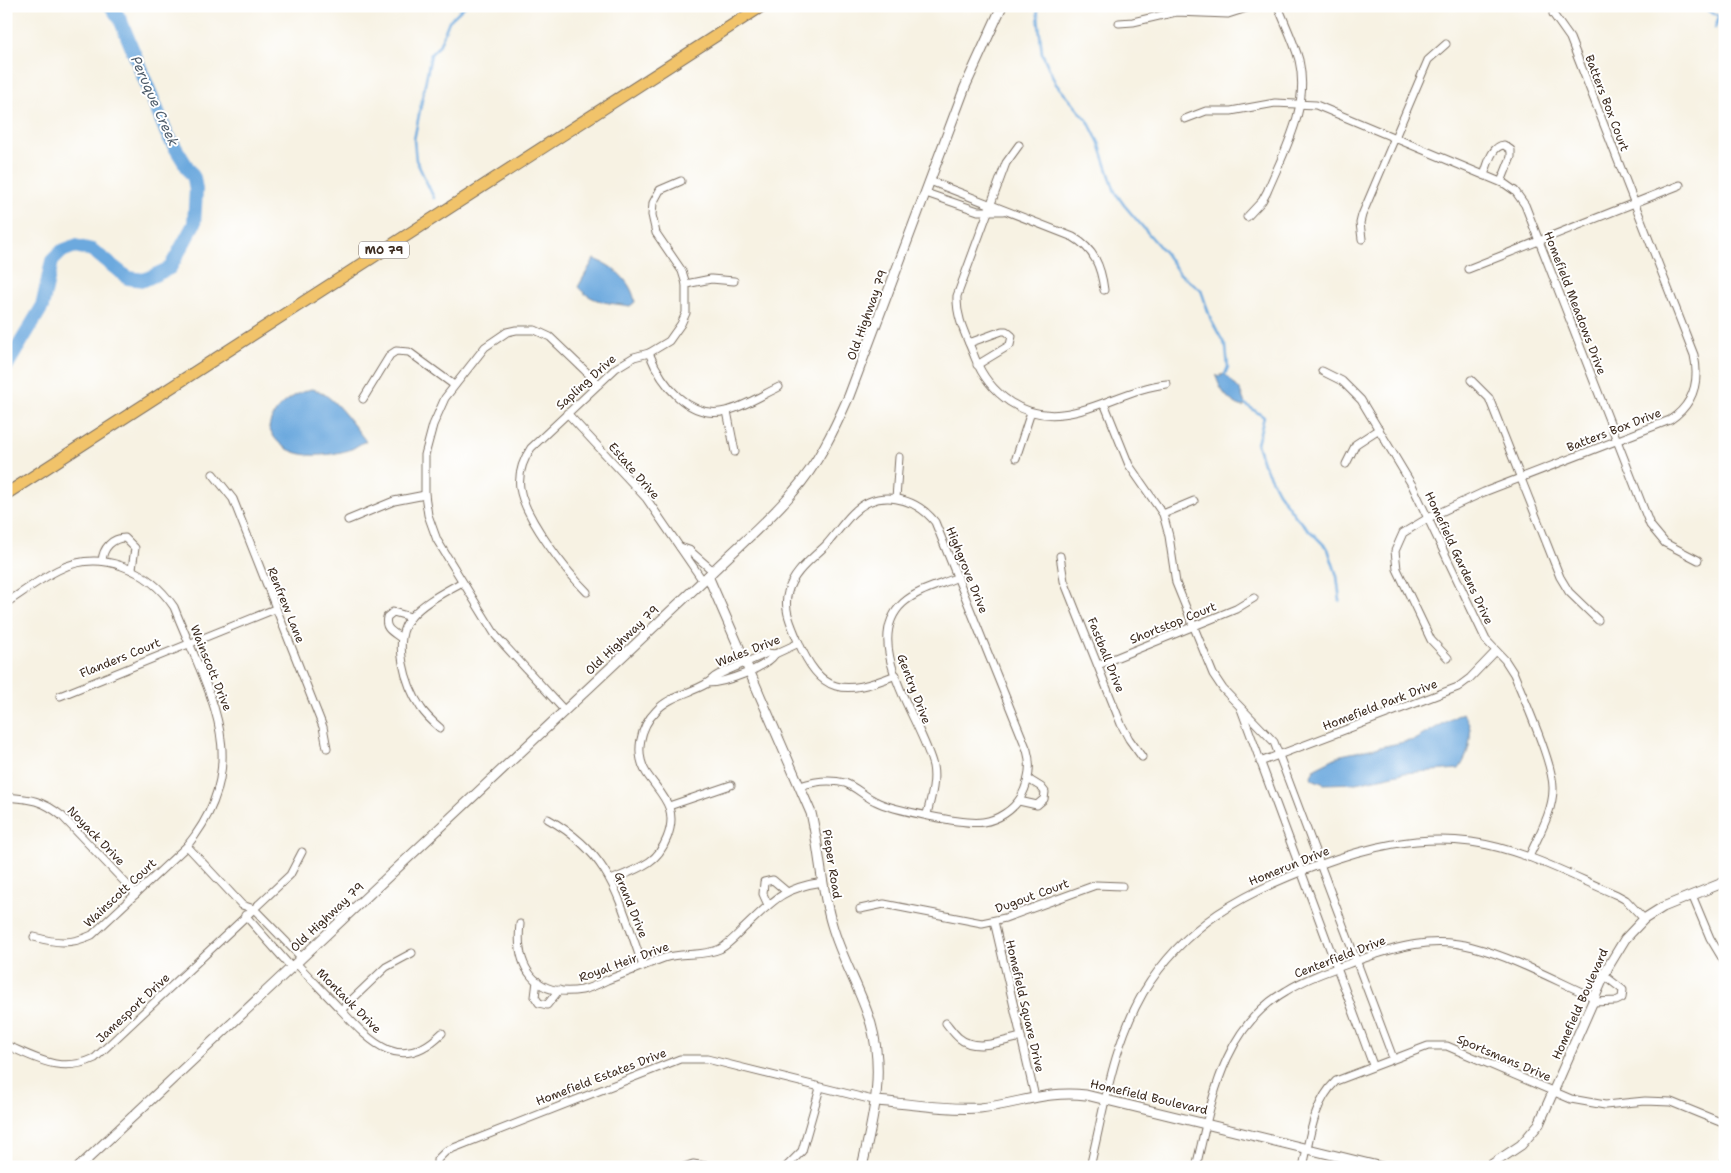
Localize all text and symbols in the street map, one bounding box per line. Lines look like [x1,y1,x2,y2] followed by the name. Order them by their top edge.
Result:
[1581,52,1633,154] street label: Batters Box Court
[127,53,183,149] water label: Peruque Creek
[1540,229,1610,377] street label: Homefield Meadows Drive
[359,242,409,258] road number: MO 79
[843,268,891,362] street label: Old Highway 79
[553,351,620,413] street label: Sapling Drive
[1564,405,1664,455] street label: Batters Box Drive
[605,439,663,503] street label: Estate Drive
[1421,489,1497,627] street label: Homefield Gardens Drive
[942,524,992,616] street label: Highgrove Drive
[264,565,309,645] street label: Renfrew Lane
[1127,598,1219,648] street label: Shortstop Court
[582,602,662,678] street label: Old Highway 79
[1084,615,1128,695] street label: Fastball Drive
[186,623,236,714] street label: Wainscott Drive
[713,631,783,671] street label: Wales Drive
[77,634,163,682] street label: Flanders Court
[893,652,935,727] street label: Gentry Drive
[1320,676,1440,734] street label: Homefield Park Drive
[64,803,129,869] street label: Noyack Drive
[819,828,845,900] street label: Pieper Road
[1246,842,1332,889] street label: Homerun Drive
[80,855,160,931] street label: Wainscott Court
[610,870,652,941] street label: Grand Drive
[993,875,1071,917] street label: Dugout Court
[287,879,367,955] street label: Old Highway 79
[1292,932,1388,982] street label: Centerfield Drive
[577,938,671,986] street label: Royal Heir Drive
[1002,938,1048,1074] street label: Homefield Square Drive
[1548,945,1612,1062] street label: Homefield Boulevard
[313,965,385,1037] street label: Montauk Drive
[93,970,173,1046] street label: Jamesport Drive
[1454,1031,1554,1085] street label: Sportsmans Drive
[533,1045,669,1109] street label: Homefield Estates Drive
[1089,1076,1210,1118] street label: Homefield Boulevard

